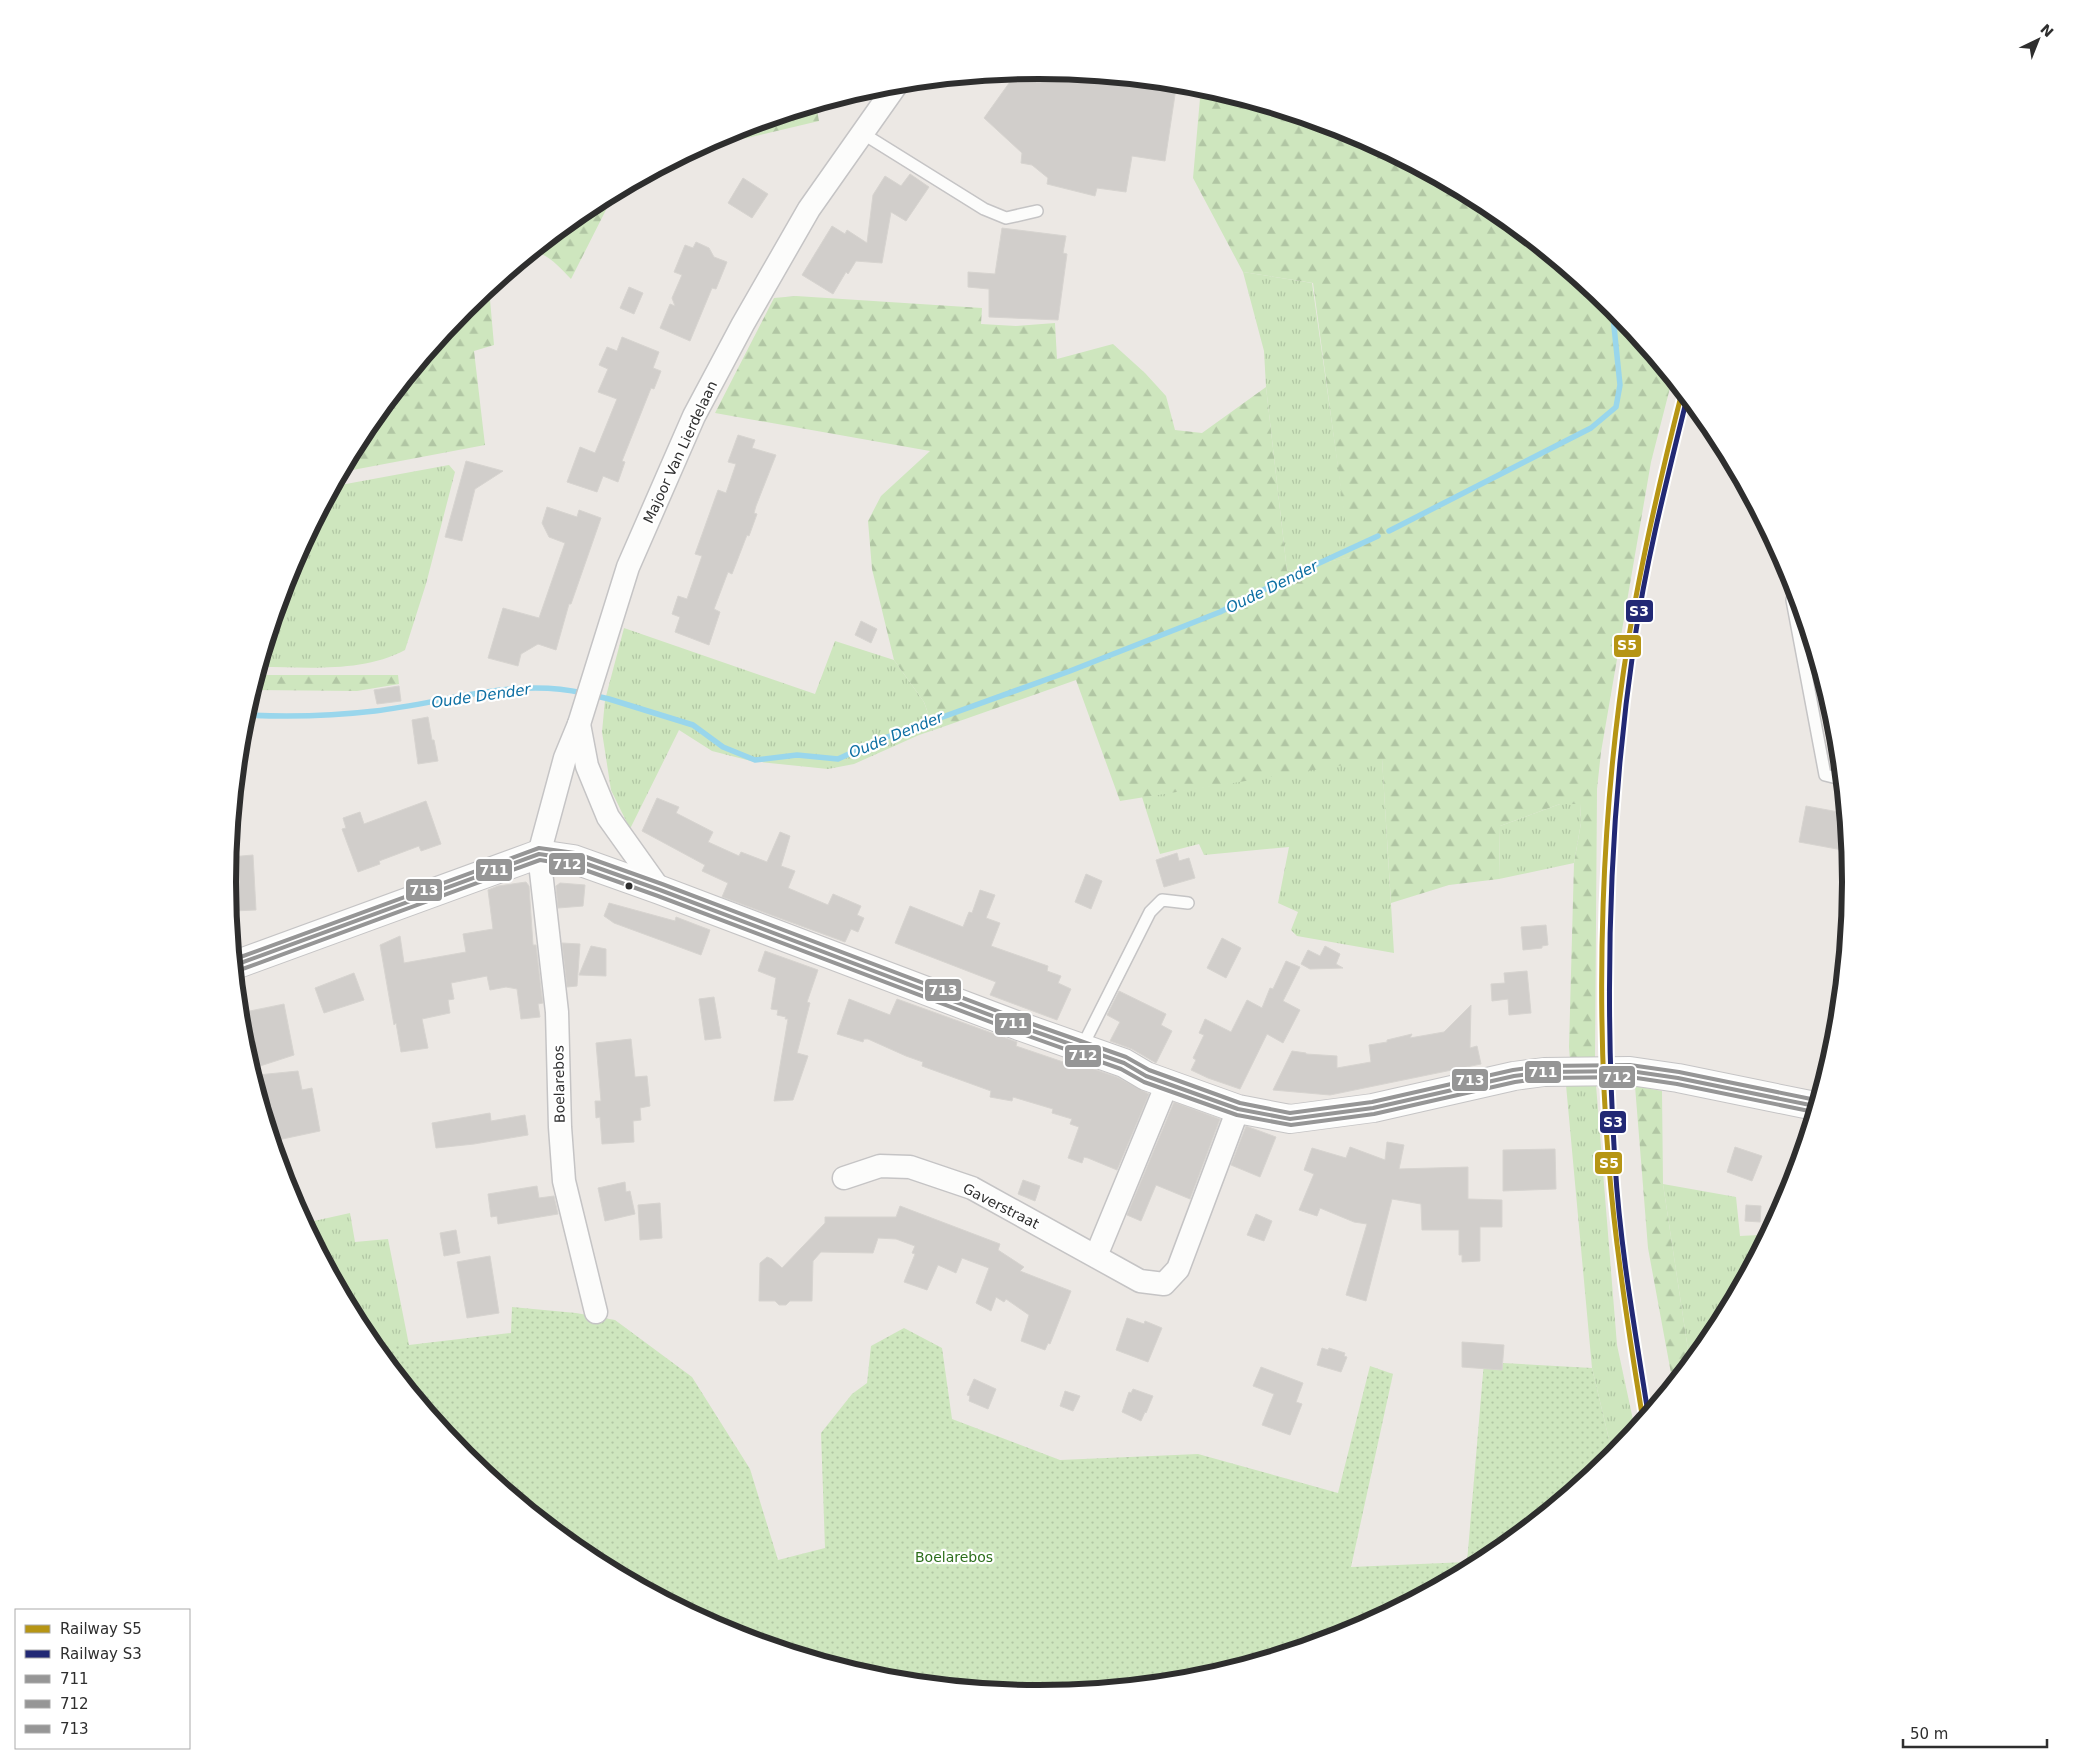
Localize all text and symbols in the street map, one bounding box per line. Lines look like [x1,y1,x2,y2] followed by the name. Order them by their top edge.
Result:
[2013,15,2063,65] north arrow
[2037,21,2057,40] text: N
[640,378,720,526] street label: Majoor Van Lierdelaan
[1223,557,1322,617] water label: Oude Dender
[1625,599,1654,623] line badge: S3
[1629,603,1649,619] text: S3
[1613,634,1642,658] line badge: S5
[1617,637,1637,653] text: S5
[430,680,533,712] water label: Oude Dender
[846,708,947,762] water label: Oude Dender
[548,852,586,876] line badge: 712
[552,856,582,872] text: 712
[475,858,513,882] line badge: 711
[479,862,509,878] text: 711
[405,878,443,902] line badge: 713
[624,881,634,891] unlabelled marker
[409,882,439,898] text: 713
[924,978,962,1002] line badge: 713
[928,982,958,998] text: 713
[994,1012,1032,1036] line badge: 711
[998,1015,1028,1031] text: 711
[1064,1044,1102,1068] line badge: 712
[550,1045,568,1123] street label: Boelarebos
[1068,1047,1098,1063] text: 712
[1524,1060,1562,1084] line badge: 711
[1528,1064,1558,1080] text: 711
[1598,1065,1636,1089] line badge: 712
[1451,1068,1489,1092] line badge: 713
[1602,1069,1632,1085] text: 712
[1455,1072,1485,1088] text: 713
[1599,1110,1627,1134] line badge: S3
[1603,1114,1623,1130] text: S3
[1594,1151,1623,1175] line badge: S5
[1599,1155,1619,1171] text: S5
[960,1180,1042,1232] street label: Gaverstraat
[915,1549,993,1565] park label: Boelarebos
[15,1609,190,1749] legend
[60,1620,142,1638] text: Railway S5
[60,1645,142,1663] text: Railway S3
[60,1670,89,1688] text: 711
[60,1695,89,1713] text: 712
[1903,1716,2047,1748] scale bar
[60,1720,89,1738] text: 713
[1910,1725,1948,1743] text: 50 m

